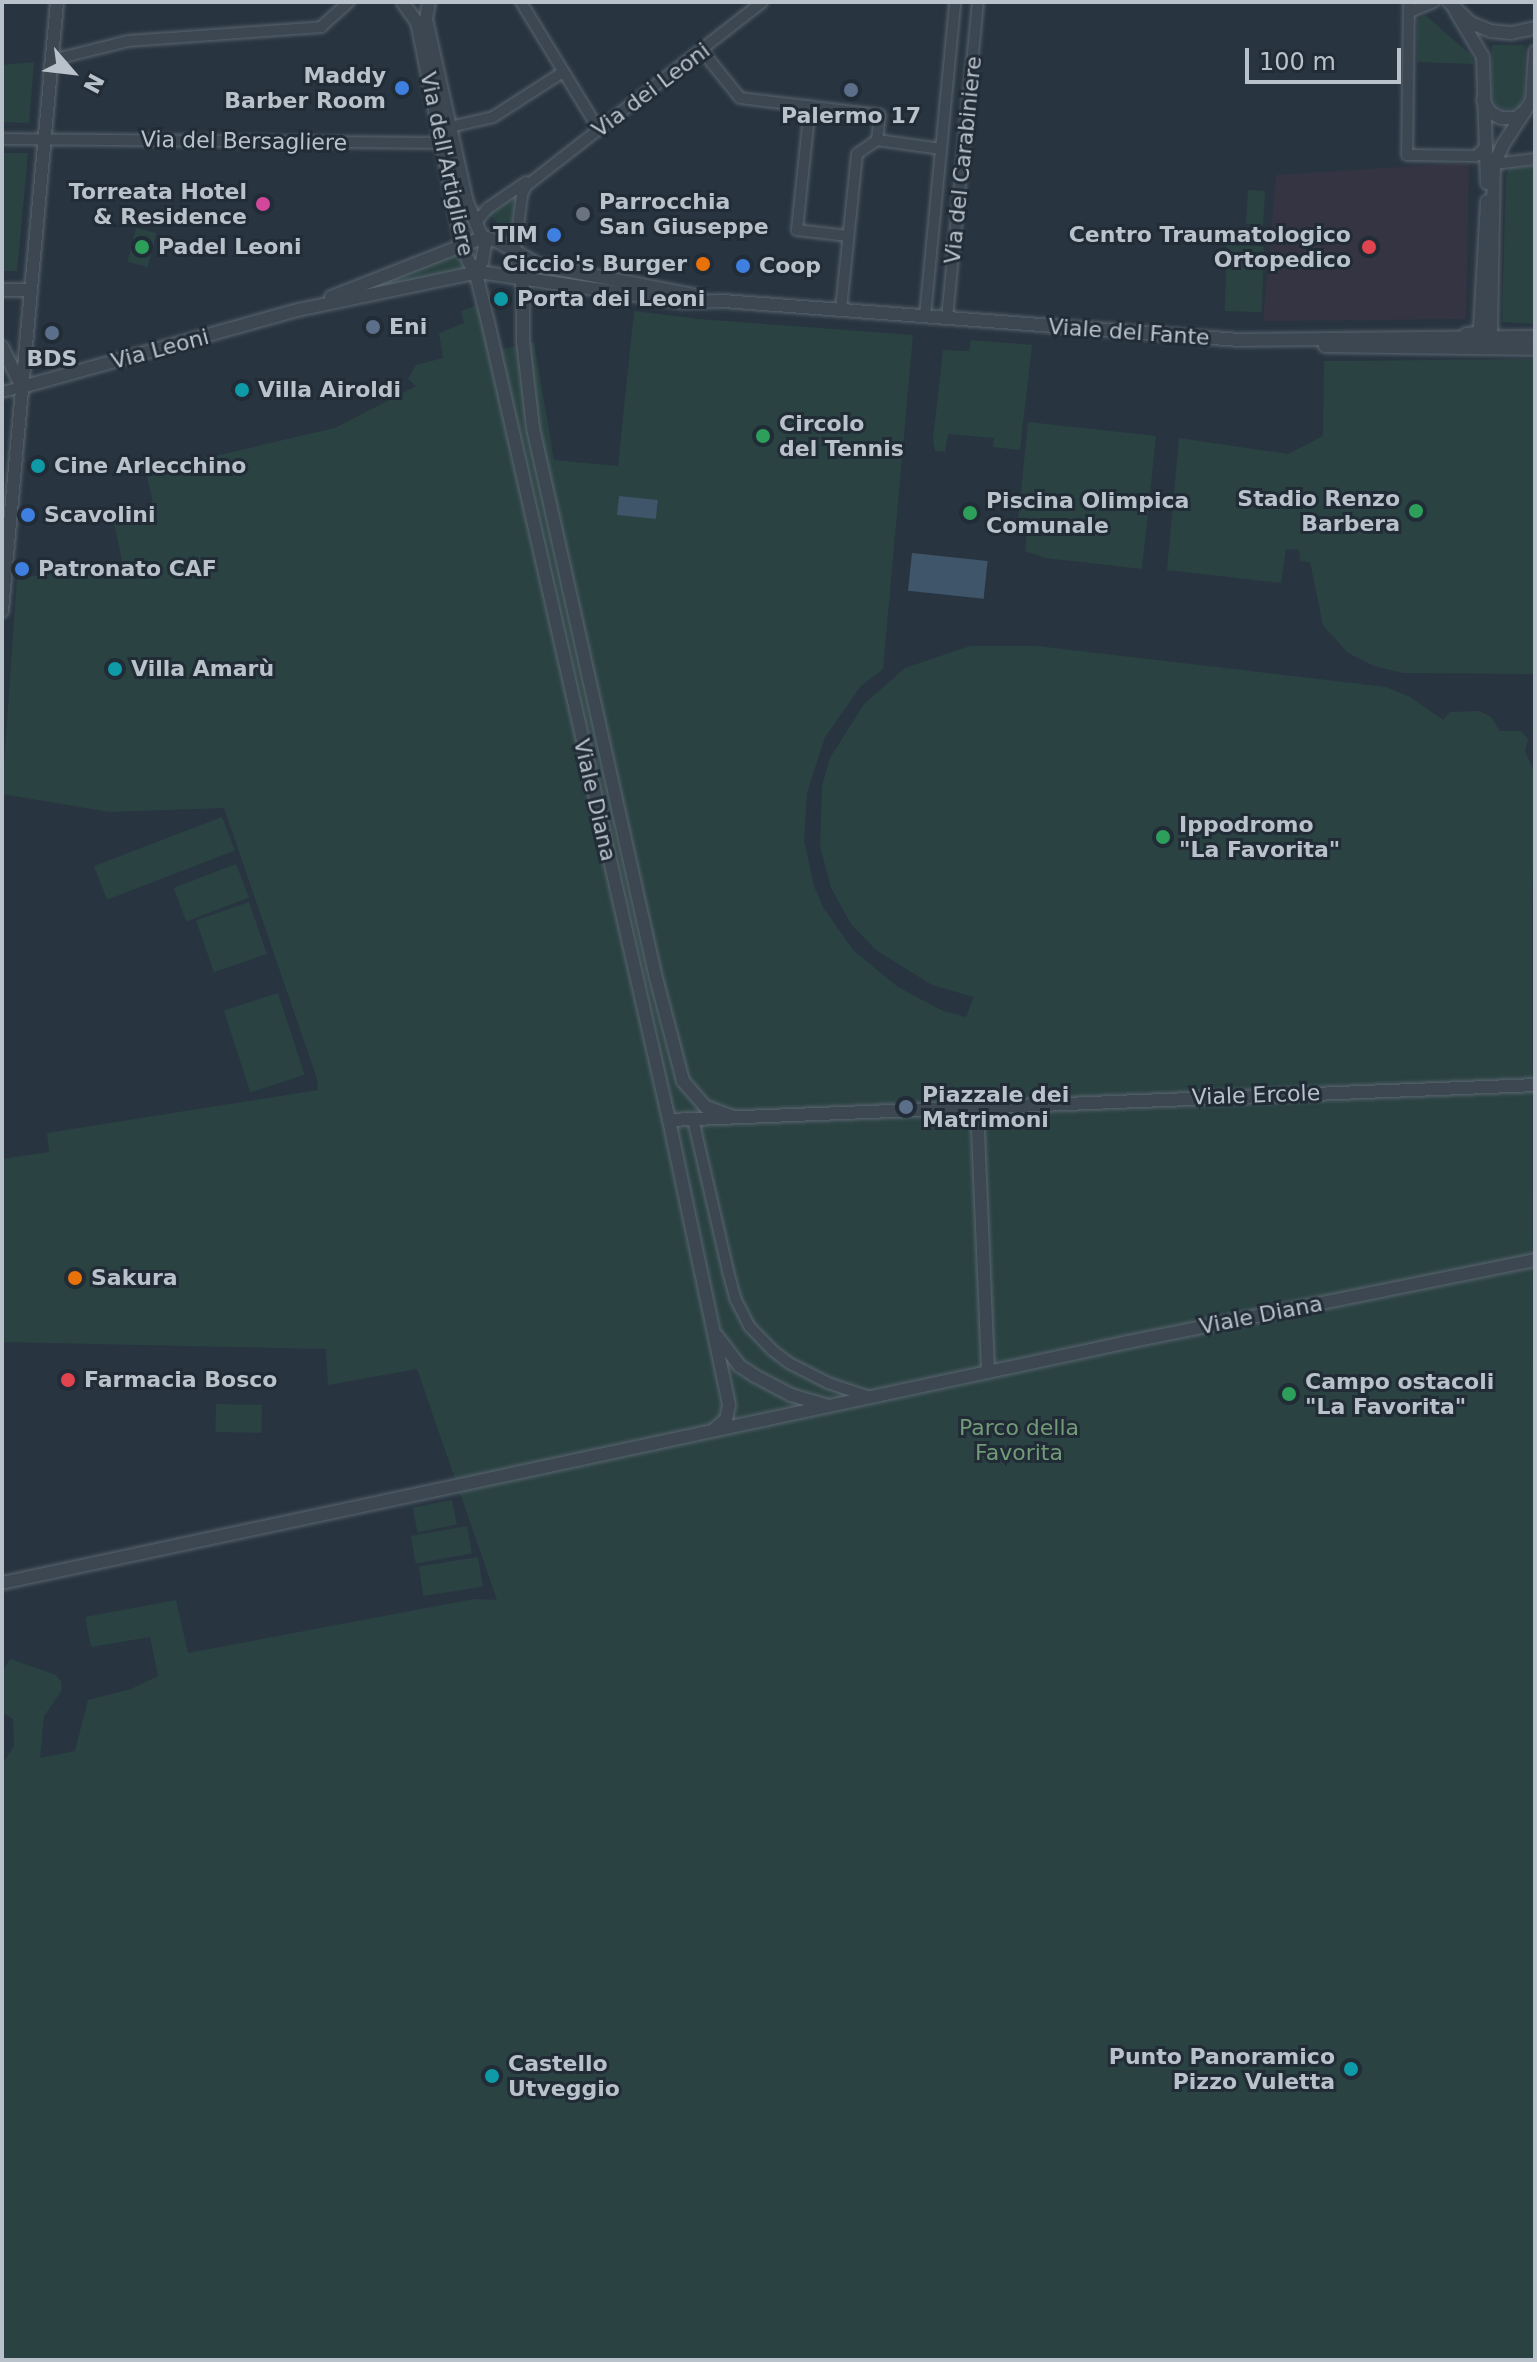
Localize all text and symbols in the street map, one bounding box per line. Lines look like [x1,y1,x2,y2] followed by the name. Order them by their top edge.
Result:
[32,32,112,112] north arrow
[1249,32,1405,82] scale bar
[587,37,715,143] street label: Via dei Leoni
[1259,48,1336,76] text: 100 m
[939,55,987,265] street label: Via del Carabiniere
[224,62,386,114] place label: Maddy Barber Room
[78,69,109,97] text: N
[415,70,479,258] street label: Via dell'Artigliere
[393,79,411,97] marker: Maddy Barber Room
[842,81,860,99] marker: Palermo 17
[781,103,921,129] place label: Palermo 17
[141,126,347,156] street label: Via del Bersagliere
[69,178,247,230] place label: Torreata Hotel & Residence
[599,188,769,240] place label: Parrocchia San Giuseppe
[254,195,272,213] marker: Torreata Hotel & Residence
[574,205,592,223] marker: Parrocchia San Giuseppe
[1069,221,1351,272] place label: Centro Traumatologico Ortopedico
[493,222,538,248] place label: TIM
[545,226,563,244] marker: TIM
[158,234,302,260] place label: Padel Leoni
[1358,236,1380,258] marker: Centro Traumatologico Ortopedico
[133,238,151,256] marker: Padel Leoni
[502,251,687,277] place label: Ciccio's Burger
[759,253,821,279] place label: Coop
[694,255,712,273] marker: Ciccio's Burger
[734,257,752,275] marker: Coop
[517,286,705,312] place label: Porta dei Leoni
[492,290,510,308] marker: Porta dei Leoni
[1047,313,1211,351] street label: Viale del Fante
[389,314,427,340] place label: Eni
[364,318,382,336] marker: Eni
[108,323,212,375] street label: Via Leoni
[43,324,61,342] marker: BDS
[27,346,77,372] place label: BDS
[258,377,401,403] place label: Villa Airoldi
[233,381,251,399] marker: Villa Airoldi
[779,410,904,462] place label: Circolo del Tennis
[754,427,772,445] marker: Circolo del Tennis
[54,453,246,479] place label: Cine Arlecchino
[29,457,47,475] marker: Cine Arlecchino
[1237,485,1400,536] place label: Stadio Renzo Barbera
[986,487,1189,538] place label: Piscina Olimpica Comunale
[44,502,155,528] place label: Scavolini
[1407,502,1425,520] marker: Stadio Renzo Barbera
[961,504,979,522] marker: Piscina Olimpica Comunale
[19,506,37,524] marker: Scavolini
[38,556,217,582] place label: Patronato CAF
[13,560,31,578] marker: Patronato CAF
[131,656,274,682] place label: Villa Amarù
[106,660,124,678] marker: Villa Amarù
[568,736,622,864] street label: Viale Diana
[1179,811,1340,862] place label: Ippodromo "La Favorita"
[1154,828,1172,846] marker: Ippodromo "La Favorita"
[1191,1080,1321,1110] street label: Viale Ercole
[922,1081,1069,1132] place label: Piazzale dei Matrimoni
[897,1098,915,1116] marker: Piazzale dei Matrimoni
[91,1265,178,1291] place label: Sakura
[66,1269,84,1287] marker: Sakura
[1197,1290,1325,1340] street label: Viale Diana
[84,1367,277,1393] place label: Farmacia Bosco
[1305,1368,1494,1420] place label: Campo ostacoli "La Favorita"
[59,1371,77,1389] marker: Farmacia Bosco
[1280,1385,1298,1403] marker: Campo ostacoli "La Favorita"
[959,1414,1079,1466] park label: Parco della Favorita
[1109,2043,1335,2094] place label: Punto Panoramico Pizzo Vuletta
[508,2050,620,2102] place label: Castello Utveggio
[1342,2060,1360,2078] marker: Punto Panoramico Pizzo Vuletta
[483,2067,501,2085] marker: Castello Utveggio

